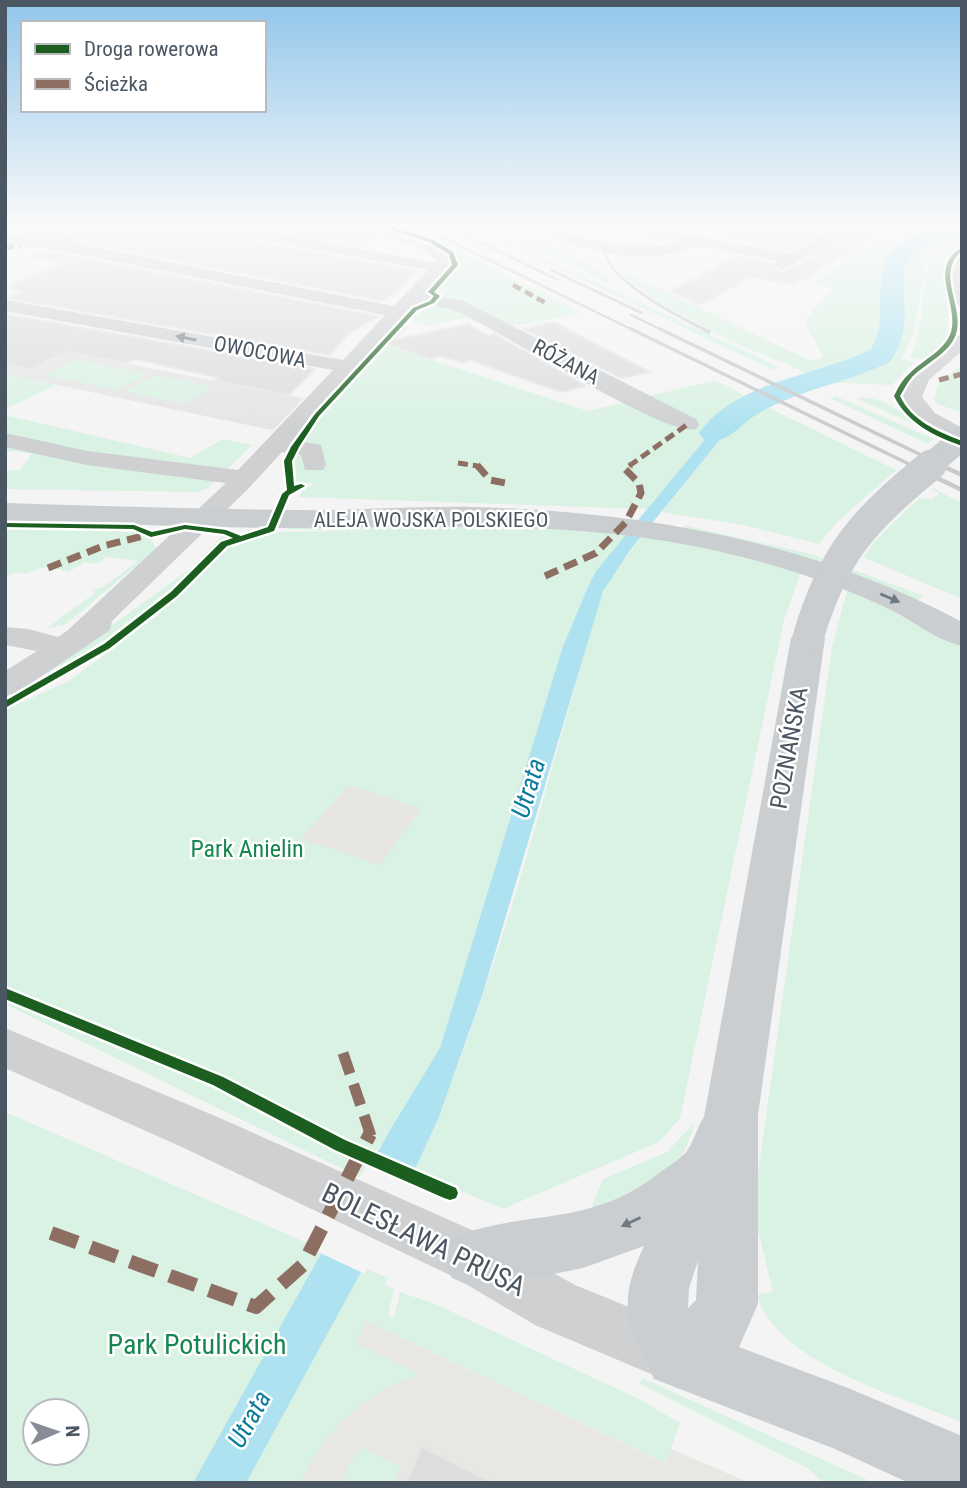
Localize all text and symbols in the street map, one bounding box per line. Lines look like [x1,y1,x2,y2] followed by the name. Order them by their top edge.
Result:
[21,21,266,112] legend
[84,37,219,61] text: Droga rowerowa
[84,72,148,96] text: Ścieżka
[212,331,308,373] street label: OWOCOWA
[175,333,197,344] one-way arrow
[529,334,603,390] street label: RÓŻANA
[314,508,548,532] street label: ALEJA WOJSKA POLSKIEGO
[879,593,900,604] one-way arrow
[765,685,814,811] street label: POZNAŃSKA
[505,755,551,821] water label: Utrata
[190,835,304,863] park label: Park Anielin
[317,1176,531,1303] street label: BOLESŁAWA PRUSA
[621,1216,641,1228] one-way arrow
[108,1328,286,1361] park label: Park Potulickich
[221,1385,277,1453] water label: Utrata
[21,1397,91,1467] north arrow
[61,1425,84,1438] text: N

